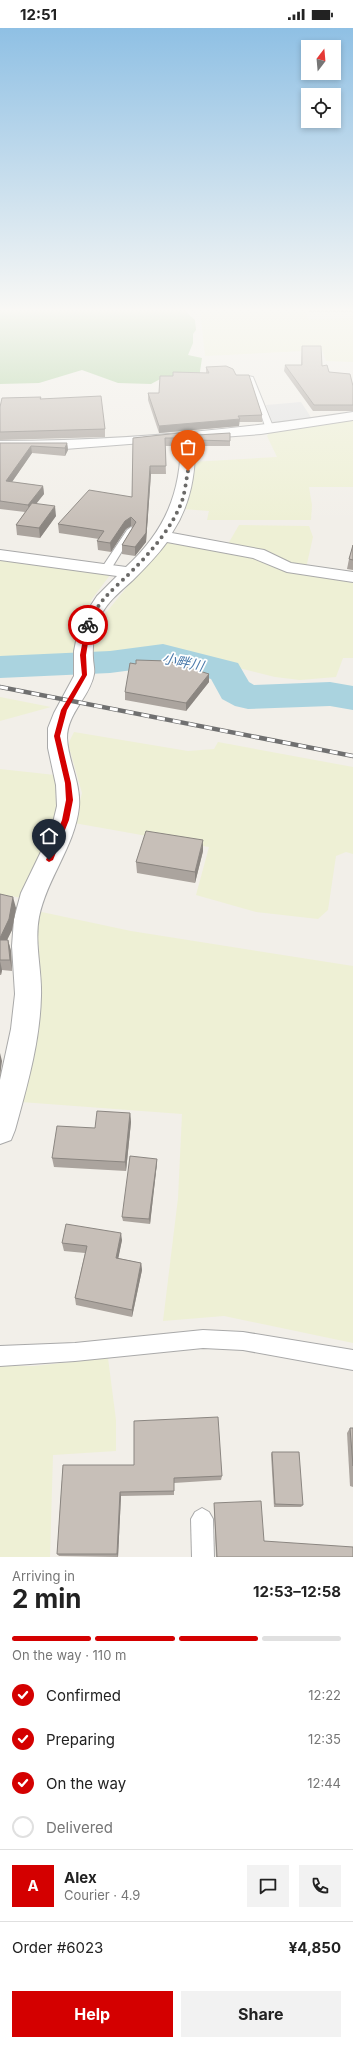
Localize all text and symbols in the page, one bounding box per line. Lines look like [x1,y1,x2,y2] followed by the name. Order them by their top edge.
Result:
[20,5,57,24] text: 12:51
[301,40,341,80] north arrow
[301,40,341,128] map controls
[301,88,341,128] button: locate
[171,430,205,471] pin
[177,436,199,458] icon: bag
[68,605,108,645] courier
[77,614,99,636] icon: bike
[161,649,207,675] water label: 小畔川
[32,819,66,860] pin
[38,825,60,847] icon: home
[12,1568,75,1584] text: Arriving in
[253,1582,341,1601] text: 12:53–12:58
[12,1583,82,1614] text: 2 min
[12,1647,126,1663] text: On the way · 110 m
[12,1684,34,1706] icon: check
[46,1686,121,1705] text: Confirmed
[308,1687,341,1703] text: 12:22
[12,1728,34,1750] icon: check
[46,1730,115,1749] text: Preparing
[308,1731,341,1747] text: 12:35
[12,1772,34,1794] icon: check
[46,1774,126,1793] text: On the way
[307,1775,341,1791] text: 12:44
[46,1818,113,1837] text: Delivered
[247,1865,289,1907] button: chat
[299,1865,341,1907] button: phone
[64,1868,97,1887] text: Alex
[27,1876,39,1895] text: A
[64,1887,140,1903] text: Courier · 4.9
[12,1938,103,1957] text: Order #6023
[289,1938,341,1957] text: ¥4,850
[12,1991,173,2037] button: Help
[181,1991,341,2037] button: Share

